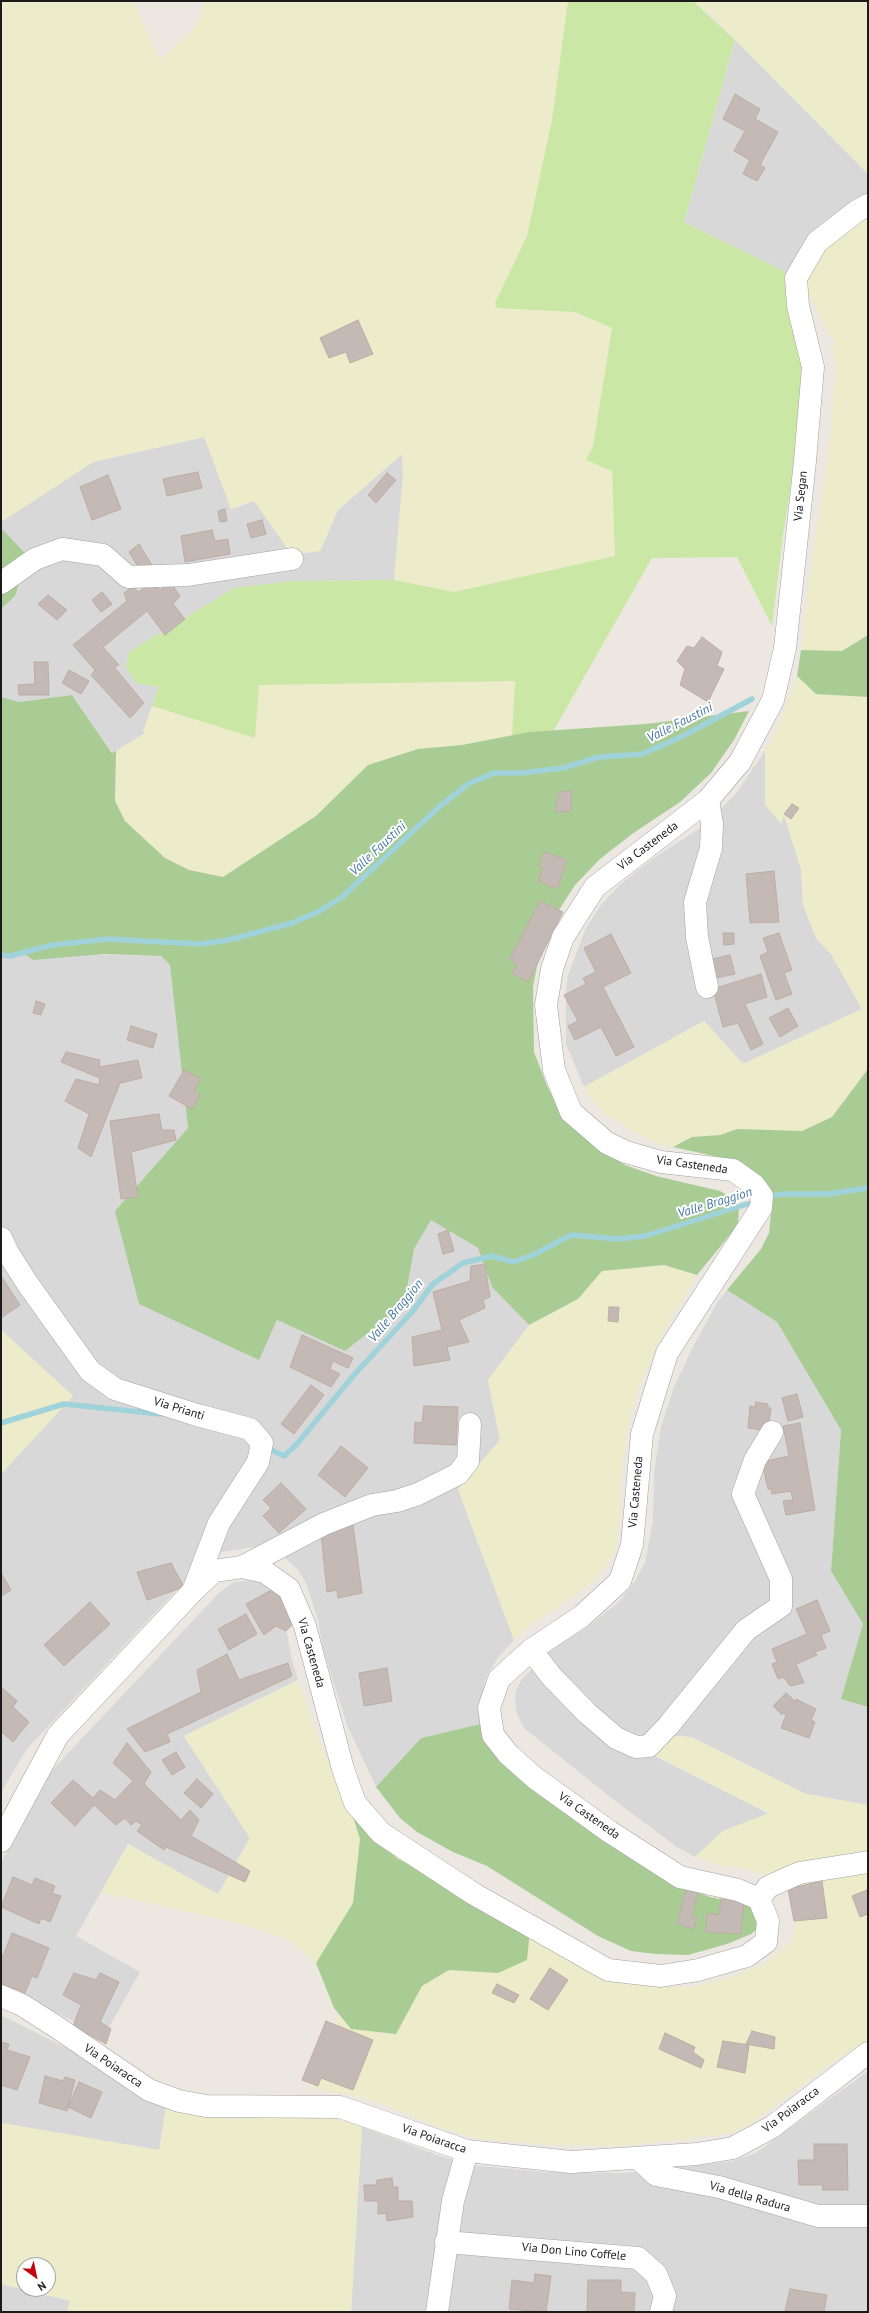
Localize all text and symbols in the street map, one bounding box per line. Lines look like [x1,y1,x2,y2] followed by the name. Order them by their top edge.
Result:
[791,470,811,522] street label: Via Segan
[645,700,715,746] water label: Valle Faustini
[347,819,409,879] water label: Valle Faustini
[615,819,681,873] street label: Via Casteneda
[655,1153,729,1177] street label: Via Casteneda
[676,1184,754,1222] water label: Valle Braggion
[365,1276,427,1346] water label: Valle Braggion
[152,1394,206,1424] street label: Via Prianti
[626,1456,646,1528] street label: Via Casteneda
[294,1616,328,1690] street label: Via Casteneda
[555,1789,623,1843] street label: Via Casteneda
[81,2041,145,2091] street label: Via Poiaracca
[760,2084,822,2136] street label: Via Poiaracca
[400,2121,468,2157] street label: Via Poiaracca
[708,2179,792,2215] street label: Via della Radura
[521,2240,627,2264] street label: Via Don Lino Coffele
[16,2257,56,2297] north arrow
[35,2278,49,2294] text: N

